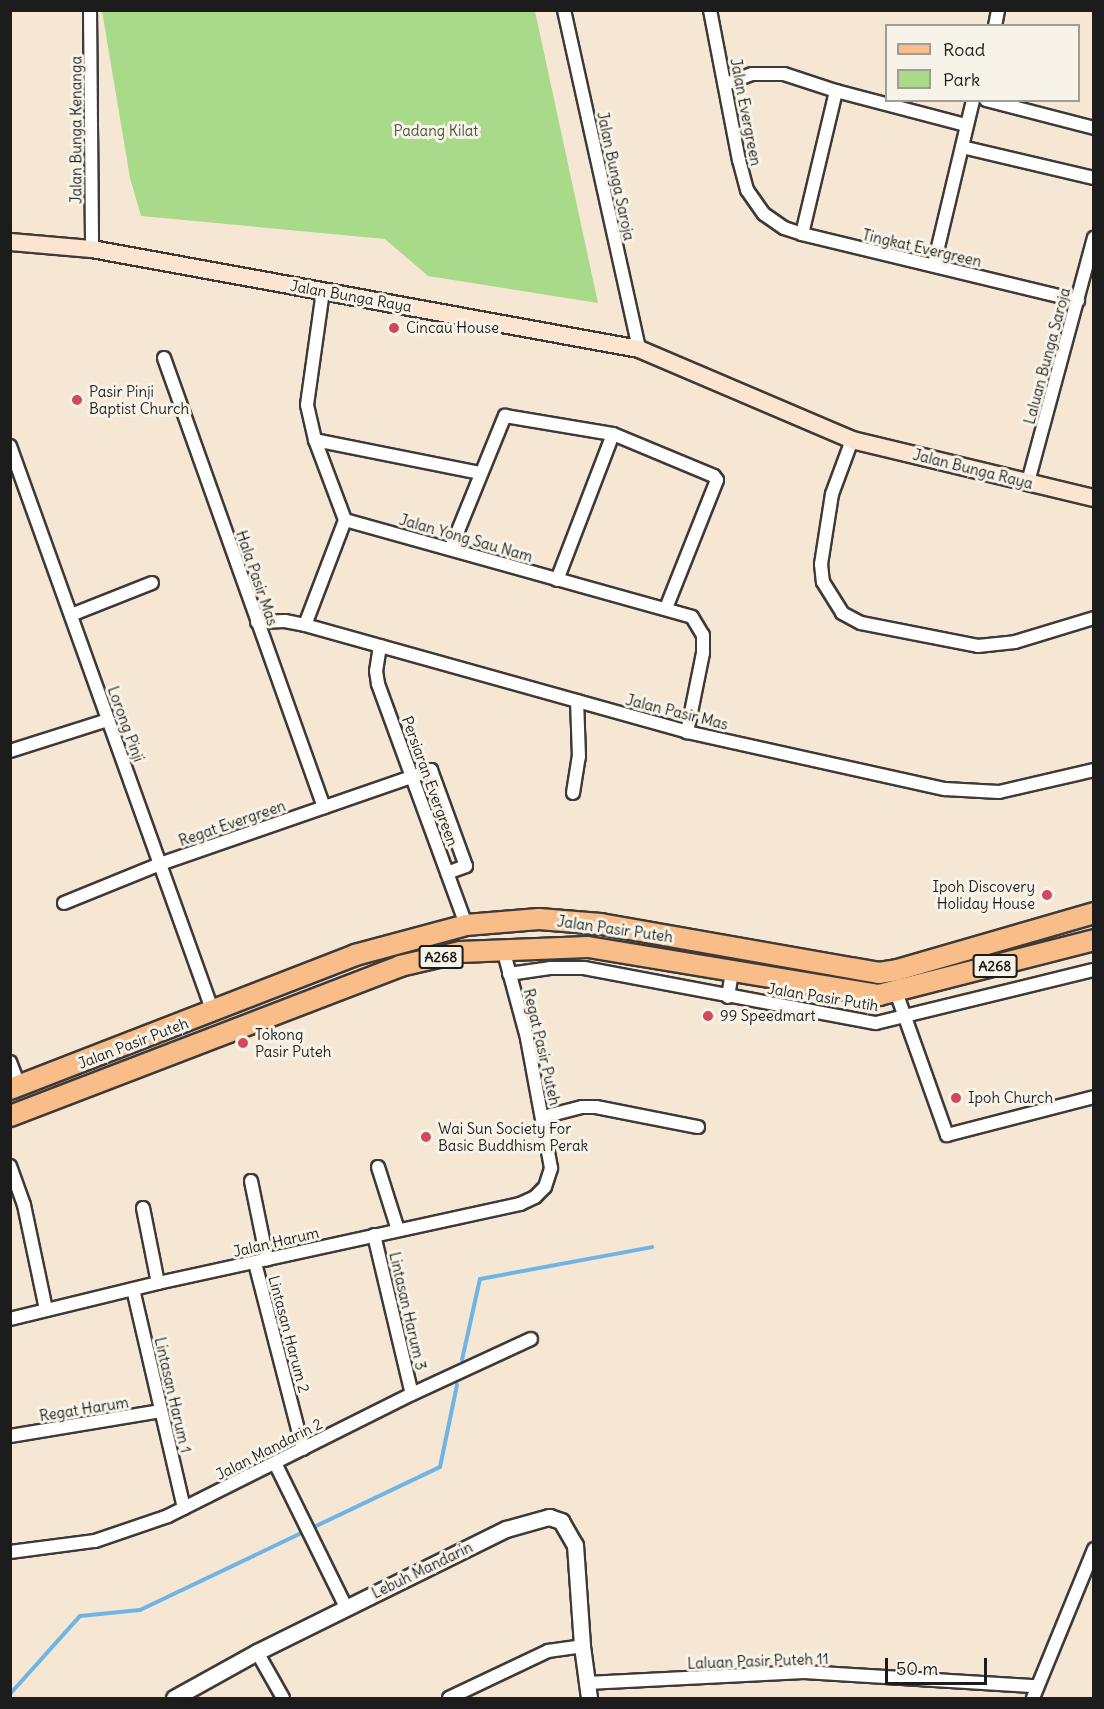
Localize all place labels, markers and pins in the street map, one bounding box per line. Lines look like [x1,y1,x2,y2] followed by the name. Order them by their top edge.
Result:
[406,319,499,337] place label: Cincau House
[387,321,401,335] marker: Cincau House
[89,382,189,417] place label: Pasir Pinji Baptist Church
[70,393,84,407] marker: Pasir Pinji Baptist Church
[933,877,1035,912] place label: Ipoh Discovery Holiday House
[1040,888,1054,902] marker: Ipoh Discovery Holiday House
[720,1007,816,1025] place label: 99 Speedmart
[701,1009,715,1023] marker: 99 Speedmart
[255,1025,331,1060] place label: Tokong Pasir Puteh
[236,1036,250,1050] marker: Tokong Pasir Puteh
[968,1089,1053,1107] place label: Ipoh Church
[949,1091,963,1105] marker: Ipoh Church
[438,1119,588,1154] place label: Wai Sun Society For Basic Buddhism Perak
[419,1130,433,1144] marker: Wai Sun Society For Basic Buddhism Perak

